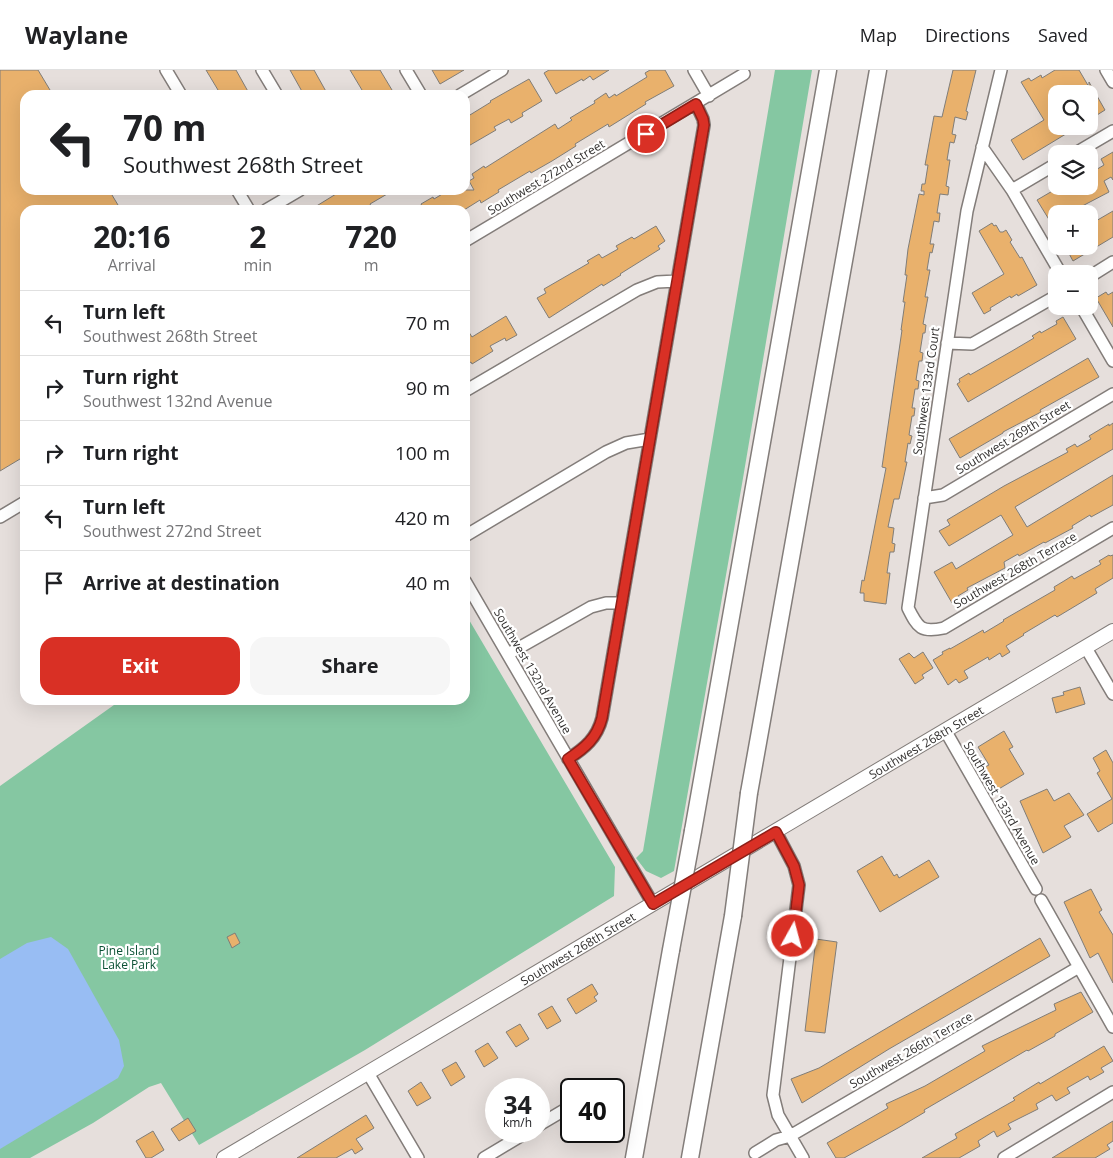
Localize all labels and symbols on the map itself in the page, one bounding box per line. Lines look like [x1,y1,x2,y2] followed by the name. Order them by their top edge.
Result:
[625,113,667,155] pin
[484,135,608,219] street label: Southwest 272nd Street
[909,326,943,456] street label: Southwest 133rd Court
[953,396,1073,478] street label: Southwest 269th Street
[950,528,1080,612] street label: Southwest 268th Terrace
[490,605,576,737] street label: Southwest 132nd Avenue
[865,701,987,783] street label: Southwest 268th Street
[960,738,1044,868] street label: Southwest 133rd Avenue
[517,908,638,989] street label: Southwest 268th Street
[766,909,818,961] position arrow
[99,942,159,973] park label: Pine Island Lake Park
[846,1008,976,1092] street label: Southwest 266th Terrace
[560,1078,625,1143] speed limit sign: 40

